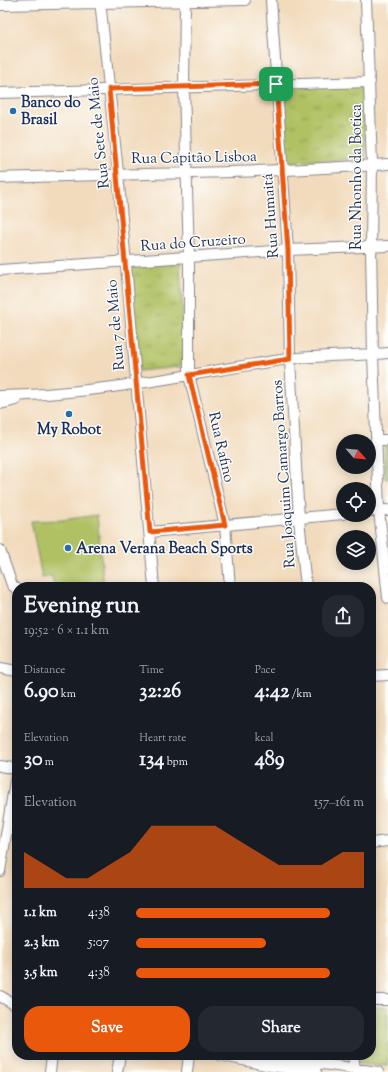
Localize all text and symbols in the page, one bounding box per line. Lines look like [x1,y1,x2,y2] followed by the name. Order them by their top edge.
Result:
[259,67,293,101] pin
[265,73,287,95] icon: arrive
[83,76,116,190] street label: Rua Sete de Maio
[21,93,81,131] place label: Banco do Brasil
[347,104,368,250] street label: Rua Nhonho da Botica
[8,106,18,116] marker: Banco do Brasil
[131,147,257,170] street label: Rua Capitão Lisboa
[258,173,285,259] street label: Rua Humaitá
[140,229,247,258] street label: Rua do Cruzeiro
[102,278,131,371] street label: Rua 7 de Maio
[267,379,302,569] street label: Rua Joaquim Camargo Barros
[64,409,74,419] marker: My Robot
[202,410,239,485] street label: Rua Rafino
[37,420,102,441] place label: My Robot
[336,434,376,474] north arrow
[336,434,376,570] map controls
[336,482,376,522] button: locate
[336,530,376,570] button: layers
[76,539,253,560] place label: Arena Verana Beach Sports
[63,543,73,553] marker: Arena Verana Beach Sports
[24,591,140,623] text: Evening run
[322,595,364,637] button: share
[24,622,109,640] text: 19:52 · 6 × 1.1 km
[24,662,65,678] text: Distance
[139,662,164,678] text: Time
[255,662,276,678] text: Pace
[24,678,59,707] text: 6.90
[139,678,181,707] text: 32:26
[255,678,289,707] text: 4:42
[59,686,76,702] text: km
[289,686,312,702] text: /km
[24,730,69,746] text: Elevation
[139,730,186,746] text: Heart rate
[255,730,274,746] text: kcal
[24,746,42,775] text: 30
[139,746,164,775] text: 134
[255,746,284,775] text: 489
[42,754,54,770] text: m
[164,754,188,770] text: bpm
[24,794,77,812] text: Elevation
[314,794,364,812] text: 157–161 m
[24,904,57,922] text: 1.1 km
[88,904,110,922] text: 4:38
[24,934,59,952] text: 2.3 km
[88,934,109,952] text: 5:07
[24,964,58,982] text: 3.5 km
[88,964,110,982] text: 4:38
[24,1006,190,1052] button: Save
[198,1006,364,1052] button: Share

